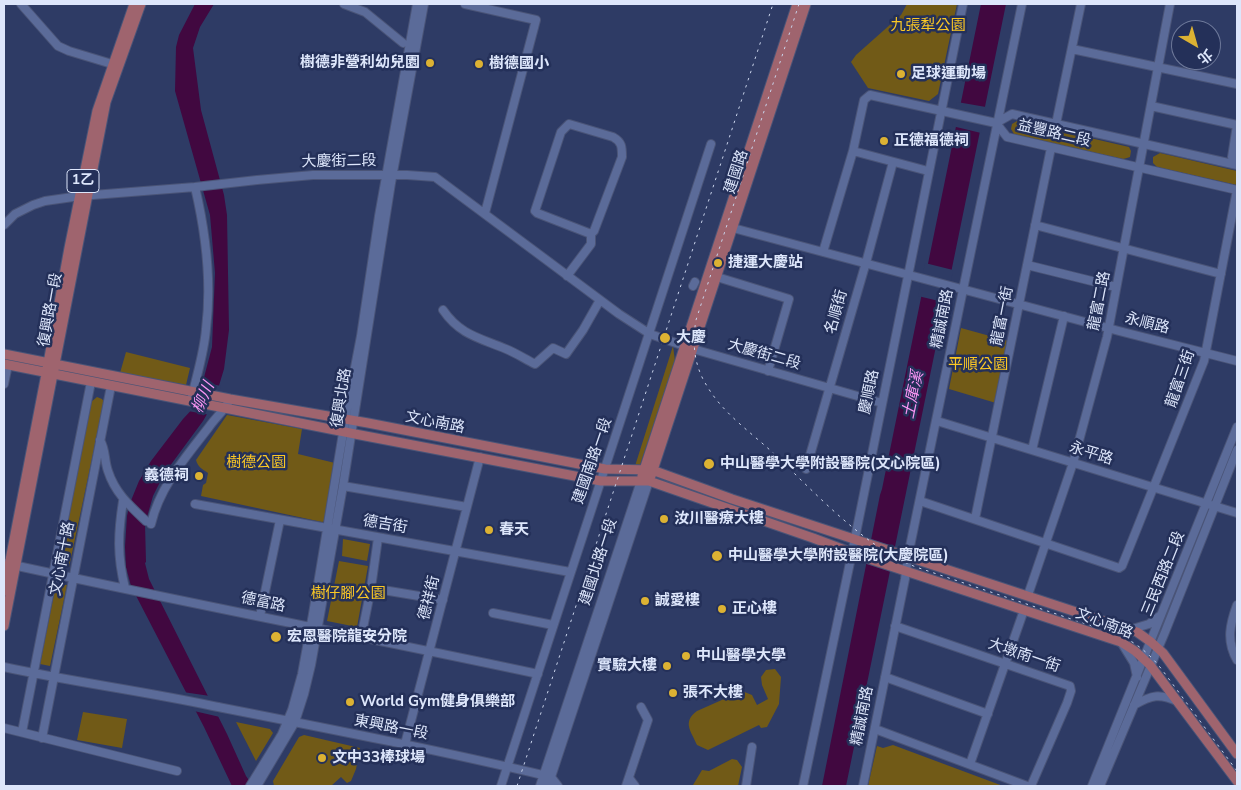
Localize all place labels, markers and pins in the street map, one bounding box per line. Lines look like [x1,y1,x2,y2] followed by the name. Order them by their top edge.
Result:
[300,54,420,72] place label: 樹德非營利幼兒園
[489,55,549,73] place label: 樹德國小
[424,57,436,69] marker: 樹德非營利幼兒園
[473,58,485,70] marker: 樹德國小
[911,65,986,83] place label: 足球運動場
[895,68,907,80] marker: 足球運動場
[894,132,969,150] place label: 正德福德祠
[878,135,890,147] marker: 正德福德祠
[728,254,803,272] place label: 捷運大慶站
[712,257,724,269] marker: 捷運大慶站
[676,329,706,347] place label: 大慶
[658,331,672,345] marker: 大慶
[720,455,941,473] place label: 中山醫學大學附設醫院(文心院區)
[702,457,716,471] marker: 中山醫學大學附設醫院(文心院區)
[144,467,189,485] place label: 義德祠
[193,470,205,482] marker: 義德祠
[674,510,764,528] place label: 汝川醫療大樓
[658,513,670,525] marker: 汝川醫療大樓
[499,521,529,539] place label: 春天
[483,524,495,536] marker: 春天
[728,547,949,565] place label: 中山醫學大學附設醫院(大慶院區)
[710,549,724,563] marker: 中山醫學大學附設醫院(大慶院區)
[655,592,700,610] place label: 誠愛樓
[639,595,651,607] marker: 誠愛樓
[732,600,777,618] place label: 正心樓
[716,603,728,615] marker: 正心樓
[287,628,407,646] place label: 宏恩醫院龍安分院
[269,630,283,644] marker: 宏恩醫院龍安分院
[696,647,786,665] place label: 中山醫學大學
[680,650,692,662] marker: 中山醫學大學
[597,657,657,675] place label: 實驗大樓
[661,660,673,672] marker: 實驗大樓
[683,684,743,702] place label: 張不大樓
[667,687,679,699] marker: 張不大樓
[360,693,515,711] place label: World Gym健身俱樂部
[344,696,356,708] marker: World Gym健身俱樂部
[332,749,425,767] place label: 文中33棒球場
[316,752,328,764] marker: 文中33棒球場

